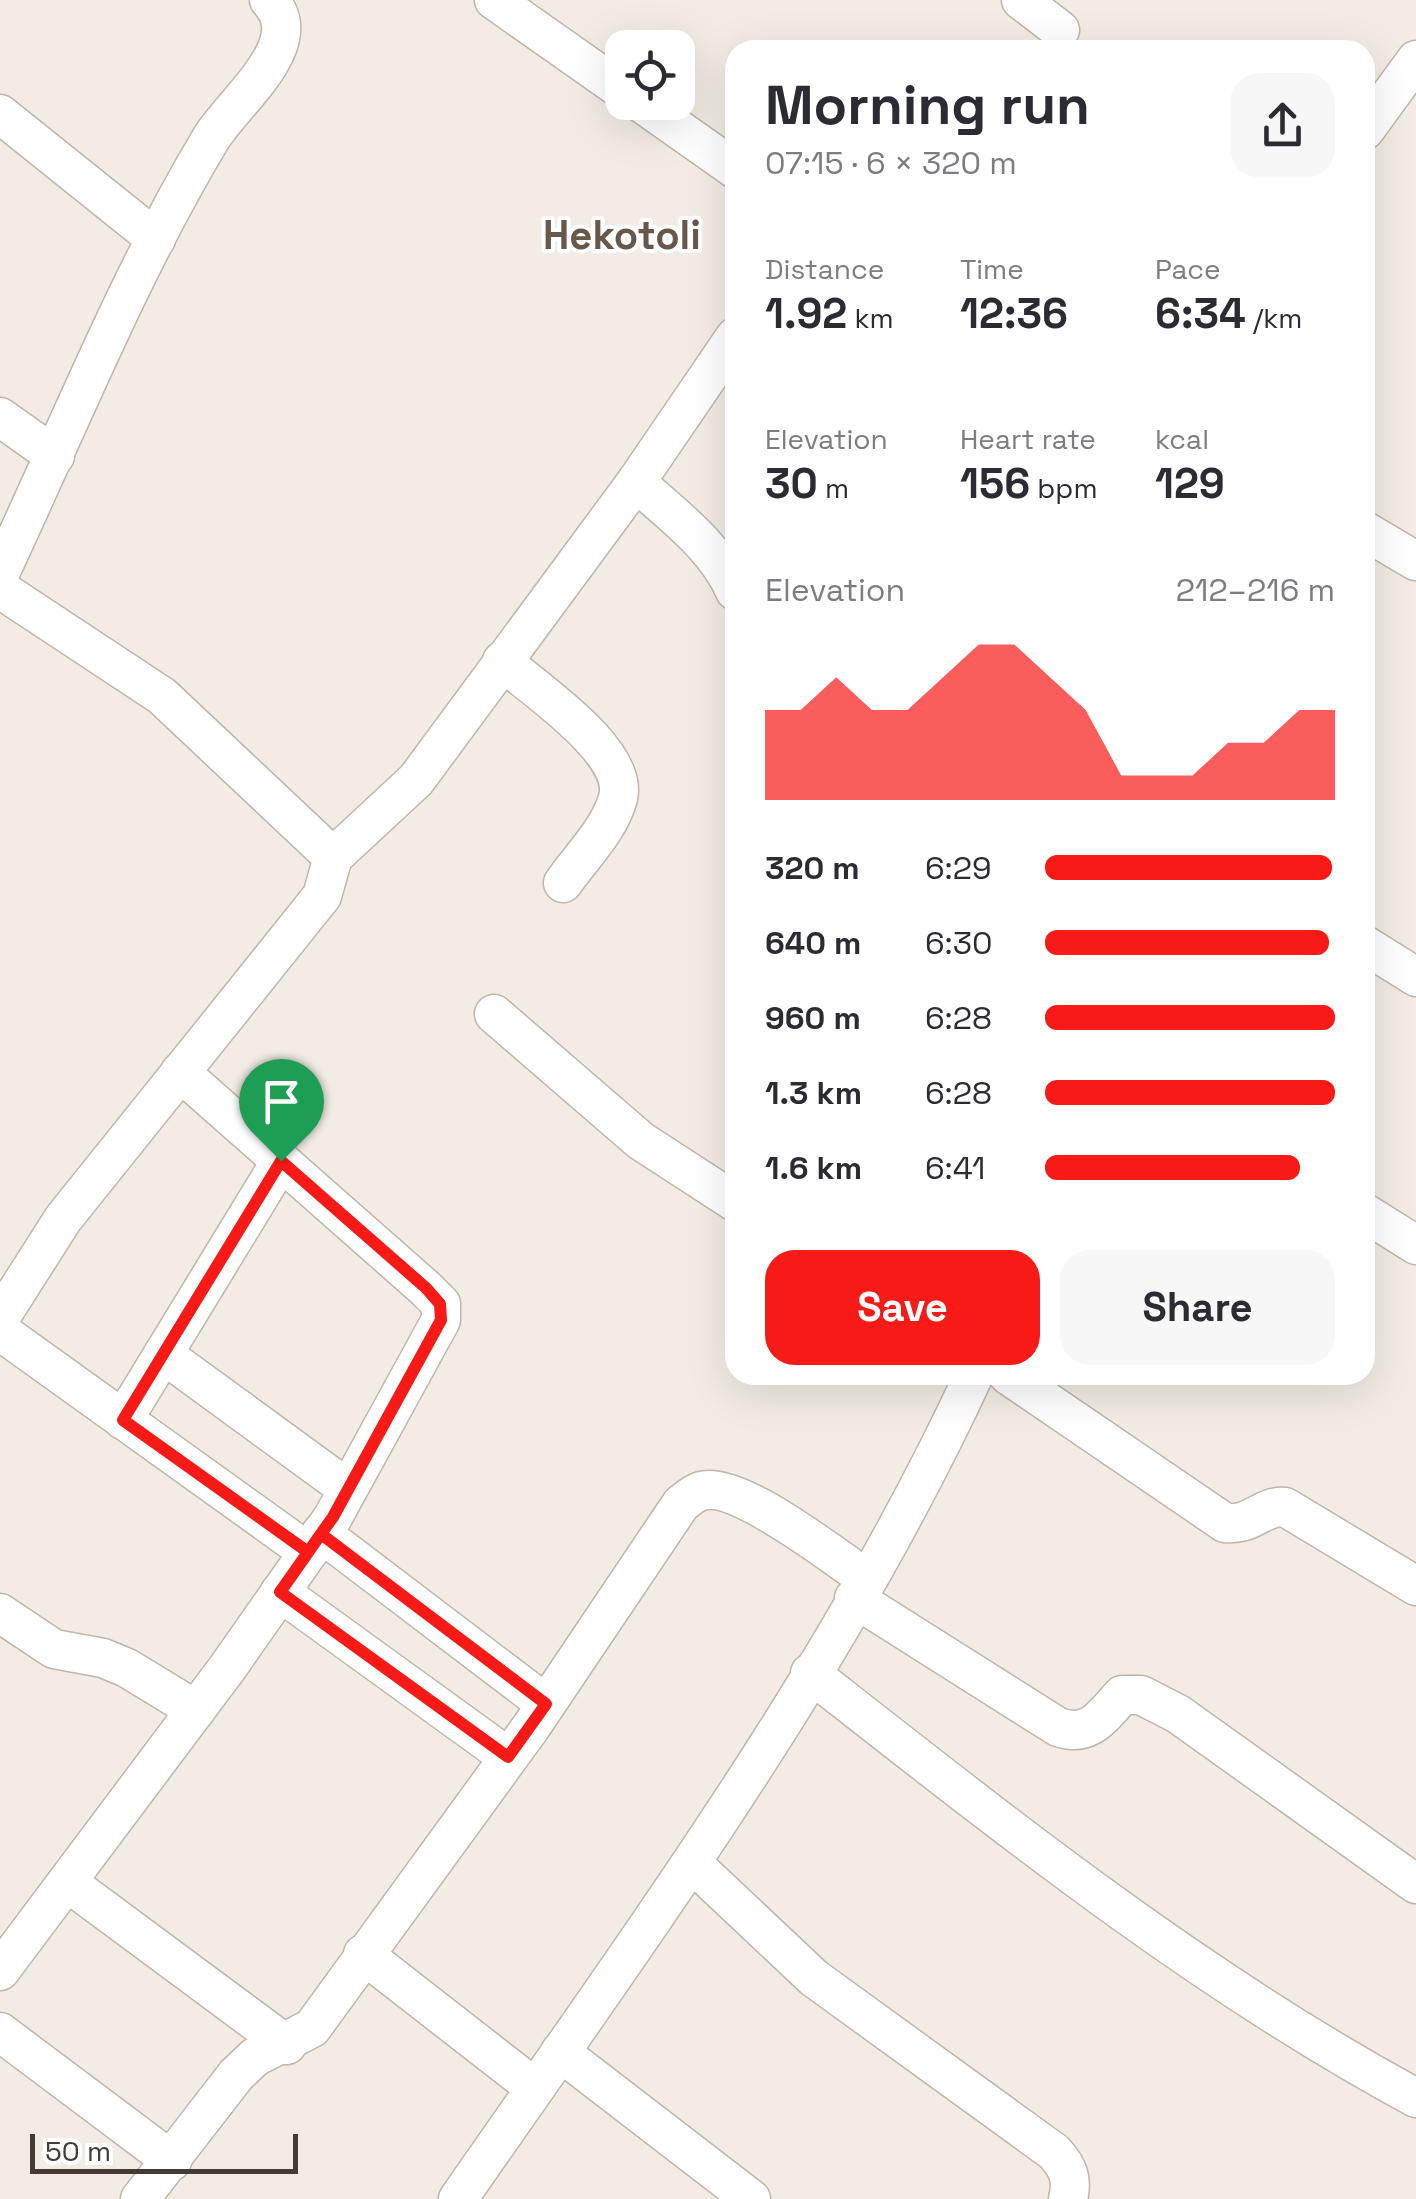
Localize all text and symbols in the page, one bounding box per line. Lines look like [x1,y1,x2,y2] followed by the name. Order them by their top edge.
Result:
[605,30,695,120] map controls
[605,30,695,120] button: locate
[765,70,1090,140] text: Morning run
[1230,73,1335,178] button: share
[765,143,1017,183] text: 07:15 · 6 × 320 m
[543,210,701,261] district label: Hekotoli
[765,251,884,287] text: Distance
[960,251,1024,287] text: Time
[1155,251,1221,287] text: Pace
[765,287,847,340] text: 1.92
[960,287,1068,340] text: 12:36
[1155,287,1246,340] text: 6:34
[847,300,894,336] text: km
[1246,300,1302,336] text: /km
[765,421,888,457] text: Elevation
[960,421,1096,457] text: Heart rate
[1155,421,1209,457] text: kcal
[765,457,818,510] text: 30
[960,457,1030,510] text: 156
[1155,457,1225,510] text: 129
[818,470,849,506] text: m
[1030,470,1097,506] text: bpm
[765,570,905,610] text: Elevation
[1176,570,1335,610] text: 212–216 m
[765,848,860,888] text: 320 m
[925,848,991,888] text: 6:29
[765,923,861,963] text: 640 m
[925,923,993,963] text: 6:30
[765,998,861,1038] text: 960 m
[925,998,992,1038] text: 6:28
[239,1059,324,1162] pin
[765,1073,862,1113] text: 1.3 km
[925,1073,992,1113] text: 6:28
[254,1074,309,1129] icon: arrive
[765,1148,862,1188] text: 1.6 km
[925,1148,985,1188] text: 6:41
[765,1250,1040,1365] button: Save
[1060,1250,1335,1365] button: Share
[30,2129,298,2174] scale bar
[45,2133,111,2169] text: 50 m

